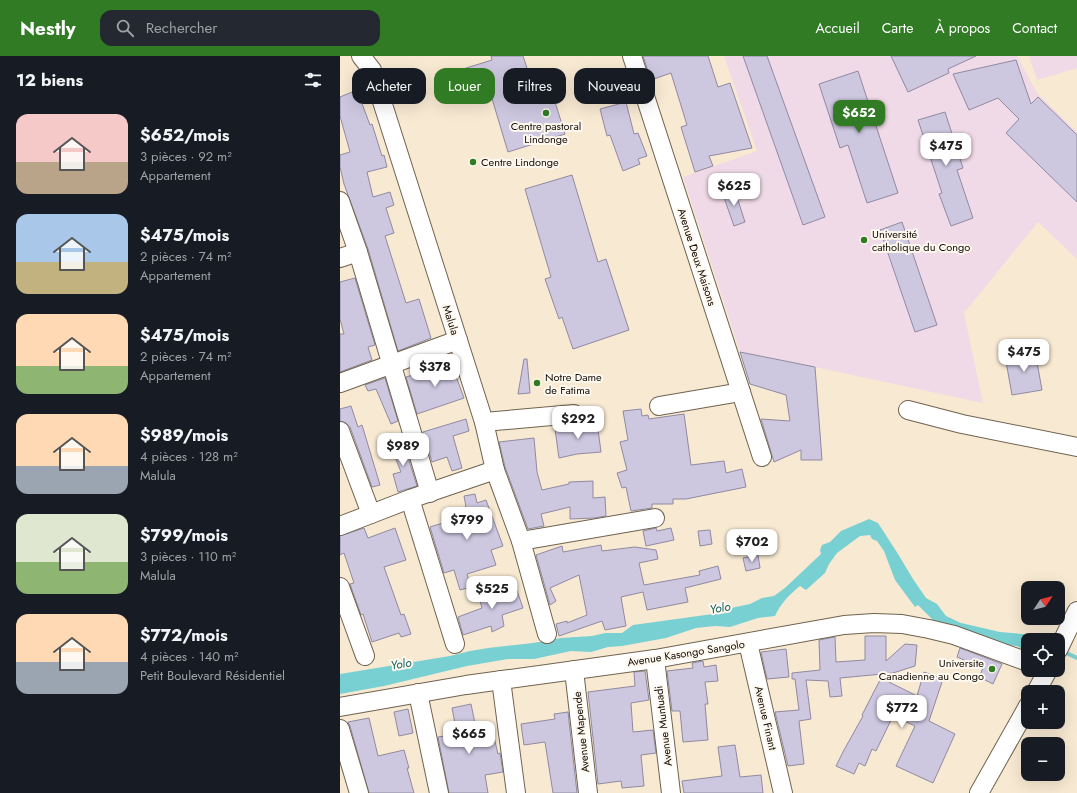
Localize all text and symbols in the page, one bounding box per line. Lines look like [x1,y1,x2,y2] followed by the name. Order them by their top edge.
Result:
[100,10,380,46] search box
[20,15,76,42] text: Nestly
[114,17,136,39] icon: search
[146,17,217,39] text: Rechercher
[816,18,860,38] text: Accueil
[882,18,913,38] text: Carte
[935,18,990,38] text: À propos
[1012,18,1057,38] text: Contact
[16,68,83,92] text: 12 biens
[352,68,426,104] chip: Acheter
[434,68,495,104] chip: Louer
[503,68,566,104] chip: Filtres
[574,68,655,104] chip: Nouveau
[302,69,324,91] icon: filters
[835,100,883,134] pin: $652
[842,103,876,122] text: $652
[541,108,551,118] marker: Centre pastoral Lindonge
[511,118,581,147] place label: Centre pastoral Lindonge
[140,123,230,147] text: $652/mois
[48,130,96,178] icon: home
[922,133,970,167] pin: $475
[929,136,963,155] text: $475
[140,147,232,166] text: 3 pièces · 92 m²
[481,154,559,170] place label: Centre Lindonge
[468,157,478,167] marker: Centre Lindonge
[140,166,211,185] text: Appartement
[710,173,758,207] pin: $625
[717,176,751,195] text: $625
[674,206,721,309] street label: Avenue Deux Maisons
[140,223,229,247] text: $475/mois
[872,226,970,255] place label: Université catholique du Congo
[48,230,96,278] icon: home
[859,235,869,245] marker: Université catholique du Congo
[140,247,232,266] text: 2 pièces · 74 m²
[140,266,211,285] text: Appartement
[439,303,463,337] street label: Malula
[140,323,229,347] text: $475/mois
[48,330,96,378] icon: home
[1000,339,1048,373] pin: $475
[1007,342,1041,361] text: $475
[140,347,232,366] text: 2 pièces · 74 m²
[411,354,459,388] pin: $378
[419,357,451,376] text: $378
[140,366,211,385] text: Appartement
[545,369,602,398] place label: Notre Dame de Fatima
[532,378,542,388] marker: Notre Dame de Fatima
[554,406,602,440] pin: $292
[561,409,595,428] text: $292
[140,423,228,447] text: $989/mois
[48,430,96,478] icon: home
[379,433,427,467] pin: $989
[386,436,420,455] text: $989
[140,447,238,466] text: 4 pièces · 128 m²
[140,466,176,485] text: Malula
[443,507,491,541] pin: $799
[450,510,484,529] text: $799
[140,523,228,547] text: $799/mois
[728,529,776,563] pin: $702
[48,530,96,578] icon: home
[735,532,769,551] text: $702
[140,547,236,566] text: 3 pièces · 110 m²
[140,566,176,585] text: Malula
[468,576,516,610] pin: $525
[475,579,509,598] text: $525
[1021,581,1065,625] north arrow
[1021,581,1065,781] map controls
[708,597,732,619] water label: Yolo
[140,623,228,647] text: $772/mois
[48,630,96,678] icon: home
[1021,633,1065,677] button: locate
[626,636,746,670] street label: Avenue Kasongo Sangolo
[140,647,239,666] text: 4 pièces · 140 m²
[389,653,413,675] water label: Yolo
[879,655,984,684] place label: Universite Canadienne au Congo
[987,664,997,674] marker: Universite Canadienne au Congo
[140,666,285,685] text: Petit Boulevard Résidentiel
[751,684,781,752] street label: Avenue Finant
[650,685,676,767] street label: Avenue Muntuadi
[1021,685,1065,729] button: +
[569,690,593,773] street label: Avenue Mapende
[878,695,926,729] pin: $772
[886,698,918,717] text: $772
[445,721,493,755] pin: $665
[452,724,486,743] text: $665
[1021,737,1065,781] button: −

